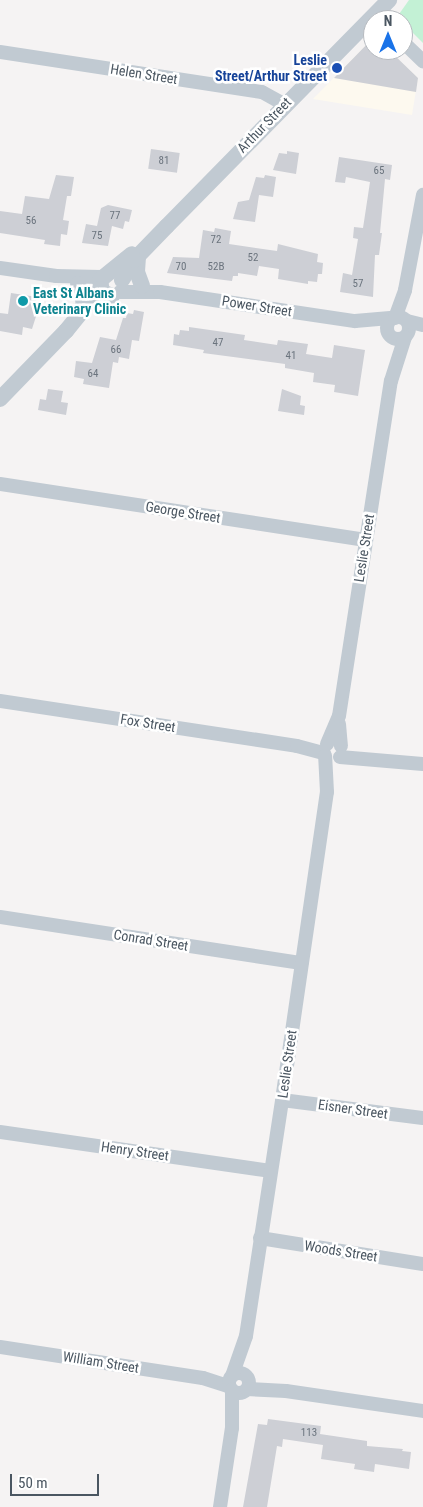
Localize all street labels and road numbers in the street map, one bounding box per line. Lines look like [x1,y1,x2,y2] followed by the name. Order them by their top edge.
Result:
[109,60,179,88] street label: Helen Street
[233,94,295,156] street label: Arthur Street
[221,292,293,320] street label: Power Street
[144,498,222,526] street label: George Street
[350,513,378,583] street label: Leslie Street
[119,710,177,736] street label: Fox Street
[112,926,190,954] street label: Conrad Street
[274,1029,300,1099] street label: Leslie Street
[317,1096,389,1122] street label: Eisner Street
[100,1138,170,1164] street label: Henry Street
[303,1237,379,1265] street label: Woods Street
[62,1348,140,1376] street label: William Street

